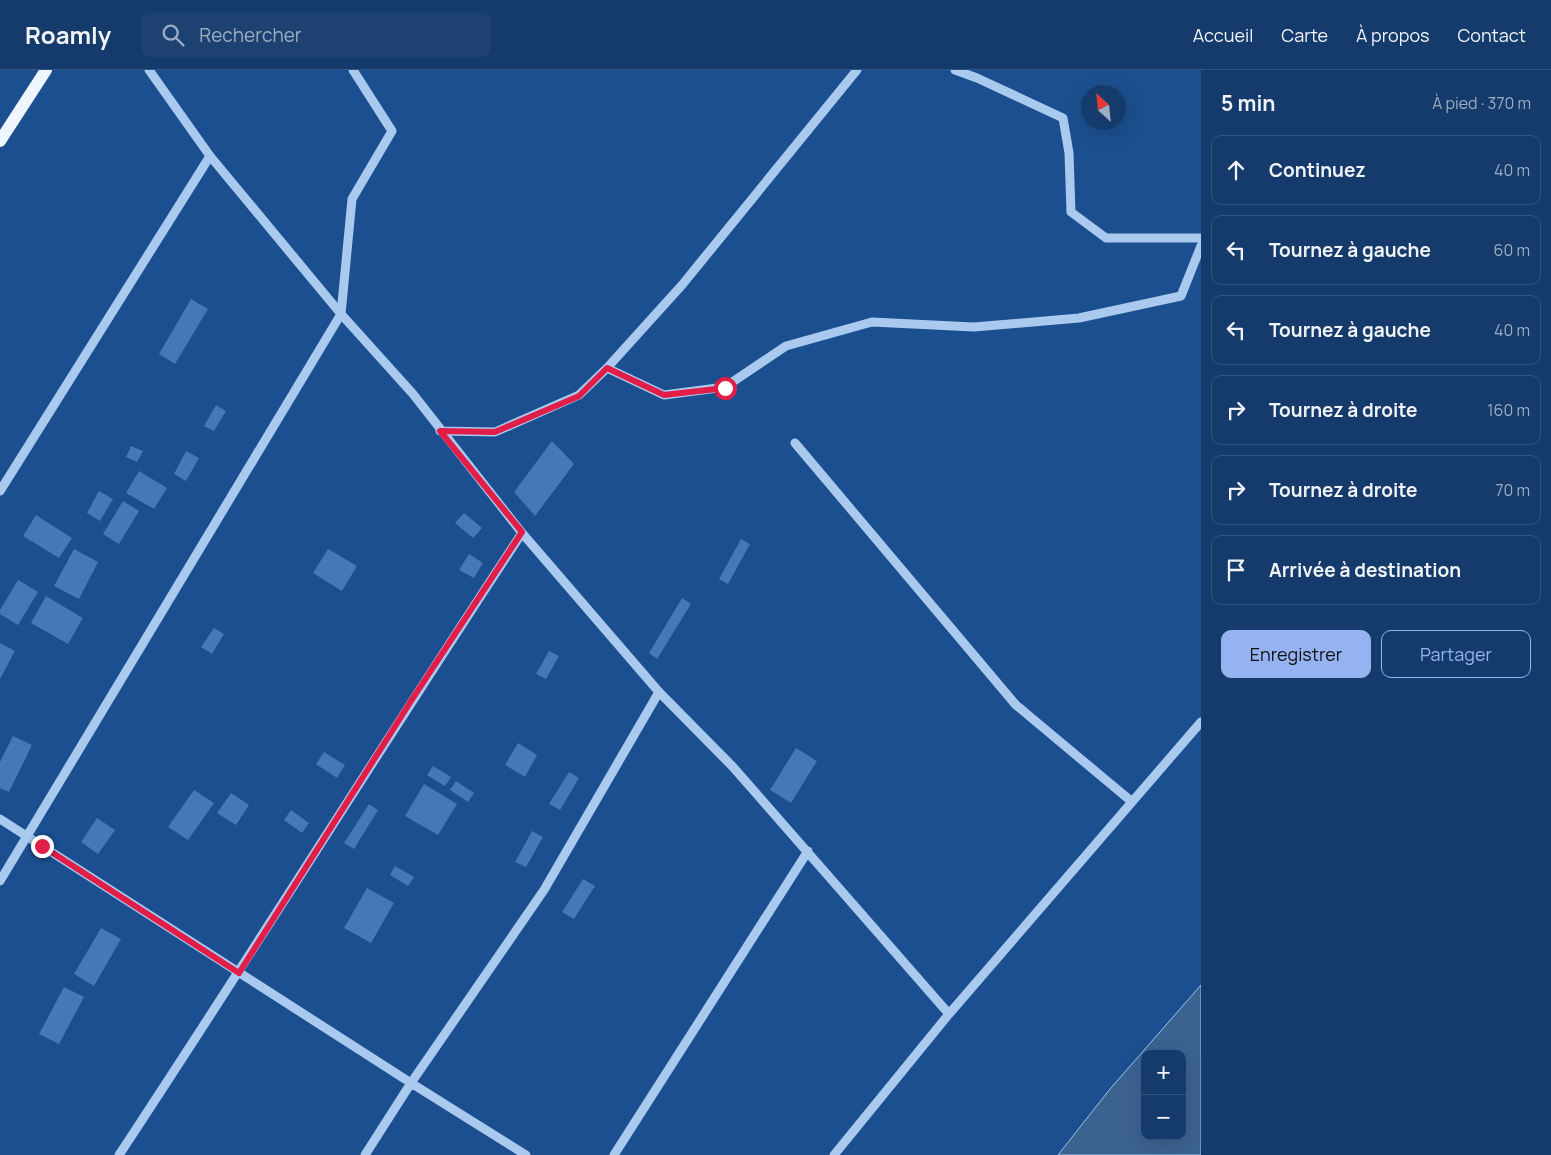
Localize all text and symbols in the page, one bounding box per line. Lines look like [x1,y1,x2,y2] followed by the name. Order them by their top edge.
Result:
[141,12,491,57] search box
[25,18,111,51] text: Roamly
[159,21,187,49] icon: search
[199,22,302,48] text: Rechercher
[1193,23,1253,47] text: Accueil
[1281,23,1328,47] text: Carte
[1356,23,1429,47] text: À propos
[1457,23,1526,47] text: Contact
[1081,85,1126,130] north arrow
[1221,89,1275,117] text: 5 min
[1432,92,1531,114] text: À pied · 370 m
[1222,156,1250,184] icon: ahead
[1269,157,1366,183] text: Continuez
[1494,159,1530,181] text: 40 m
[1222,236,1250,264] icon: left
[1269,237,1431,263] text: Tournez à gauche
[1494,239,1530,261] text: 60 m
[1222,316,1250,344] icon: left
[1269,317,1431,343] text: Tournez à gauche
[1494,319,1530,341] text: 40 m
[714,377,737,400] route start
[1222,396,1250,424] icon: right
[1269,397,1417,423] text: Tournez à droite
[1487,399,1530,421] text: 160 m
[1222,476,1250,504] icon: right
[1269,477,1417,503] text: Tournez à droite
[1495,479,1530,501] text: 70 m
[1222,556,1250,584] icon: arrive
[1269,557,1461,583] text: Arrivée à destination
[1221,630,1371,678] button: Enregistrer
[1381,630,1531,678] button: Partager
[31,835,54,858] route end
[1141,1050,1186,1140] map controls
[1141,1050,1186,1095] button: +
[1141,1095,1186,1140] button: −

